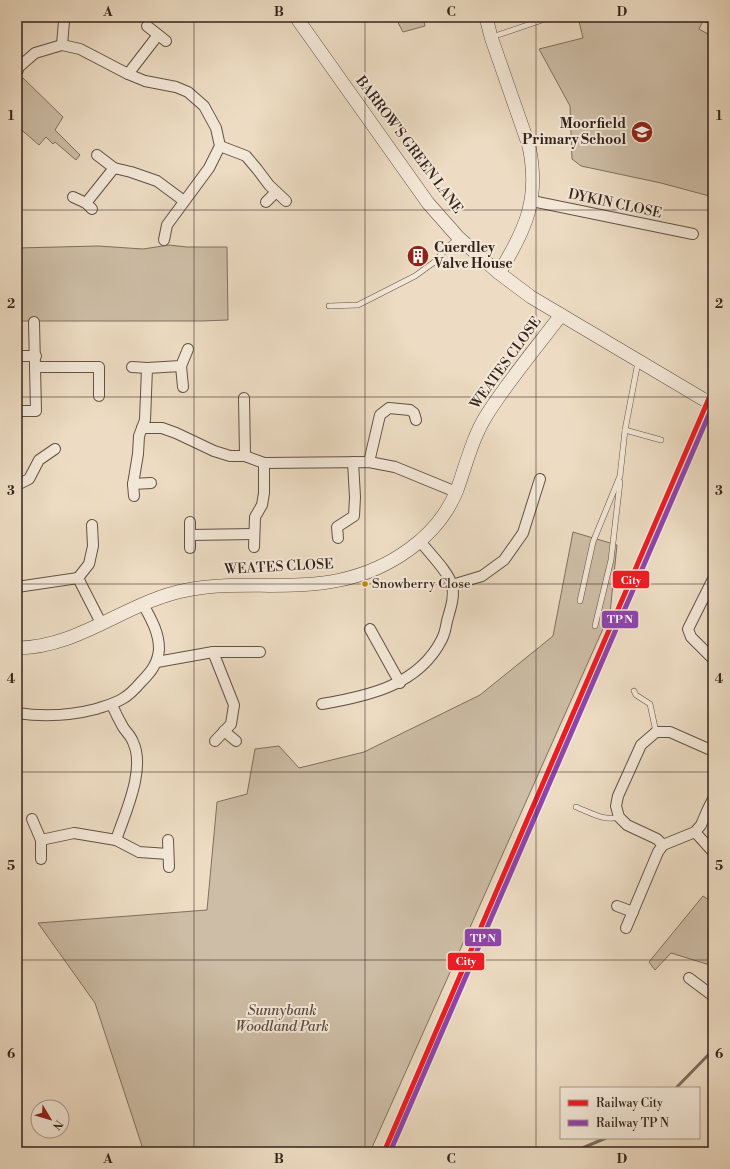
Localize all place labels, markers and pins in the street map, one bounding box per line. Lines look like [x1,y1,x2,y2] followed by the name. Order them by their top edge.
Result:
[522,115,626,149] place label: Moorfield Primary School
[629,119,655,145] school or university icon: Moorfield Primary School
[433,239,513,273] place label: Cuerdley Valve House
[405,243,431,269] building icon: Cuerdley Valve House
[372,576,471,592] place label: Snowberry Close
[360,579,370,589] marker: Snowberry Close

